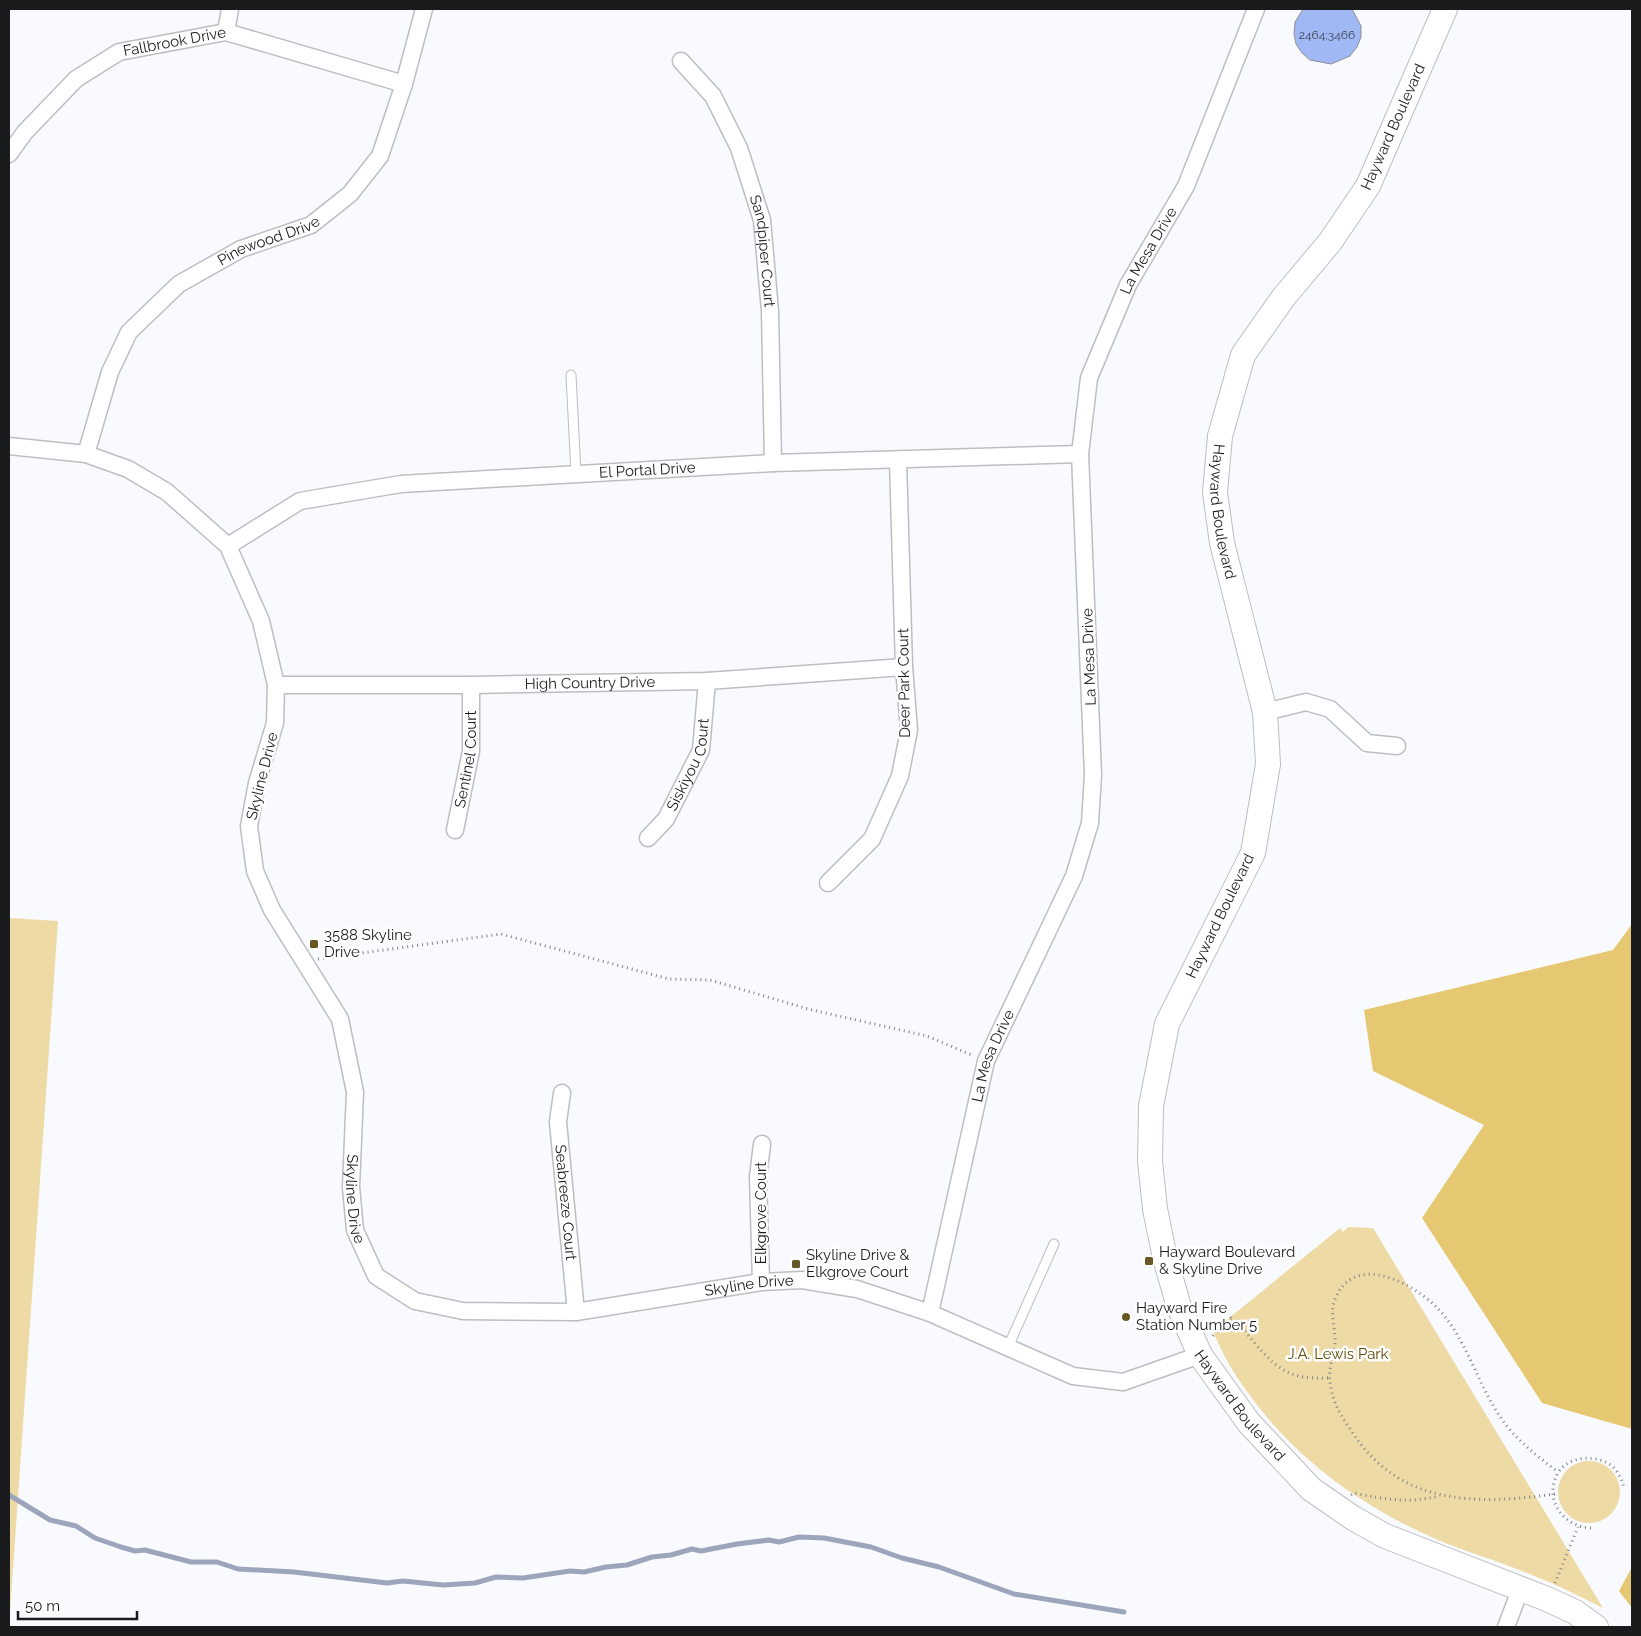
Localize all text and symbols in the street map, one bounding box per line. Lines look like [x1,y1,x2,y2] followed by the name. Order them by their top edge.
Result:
[122,23,227,60] street label: Fallbrook Drive
[1299,28,1355,42] house number: 2464;3466
[1357,61,1429,193] street label: Hayward Boulevard
[746,193,779,308] street label: Sandpiper Court
[1116,204,1181,297] street label: La Mesa Drive
[214,212,324,269] street label: Pinewood Drive
[1206,443,1240,581] street label: Hayward Boulevard
[599,458,696,482] street label: El Portal Drive
[1078,608,1100,706] street label: La Mesa Drive
[894,628,914,738] street label: Deer Park Court
[524,673,656,693] street label: High Country Drive
[451,710,480,809] street label: Sentinel Court
[663,717,713,814] street label: Siskiyou Court
[242,730,282,822] street label: Skyline Drive
[1182,851,1258,981] street label: Hayward Boulevard
[324,926,412,961] place label: 3588 Skyline Drive
[308,938,320,950] marker: 3588 Skyline Drive
[968,1007,1018,1104] street label: La Mesa Drive
[551,1144,580,1261] street label: Seabreeze Court
[342,1154,369,1247] street label: Skyline Drive
[752,1162,770,1264] street label: Elkgrove Court
[1159,1243,1295,1278] place label: Hayward Boulevard & Skyline Drive
[806,1246,910,1281] place label: Skyline Drive & Elkgrove Court
[1143,1255,1155,1267] marker: Hayward Boulevard & Skyline Drive
[790,1258,802,1270] marker: Skyline Drive & Elkgrove Court
[703,1271,794,1300] street label: Skyline Drive
[1136,1299,1257,1334] place label: Hayward Fire Station Number 5
[1120,1311,1132,1323] marker: Hayward Fire Station Number 5
[1287,1345,1389,1363] park label: J.A. Lewis Park
[1190,1347,1289,1465] street label: Hayward Boulevard
[18,1588,136,1620] scale bar
[25,1597,60,1615] text: 50 m

